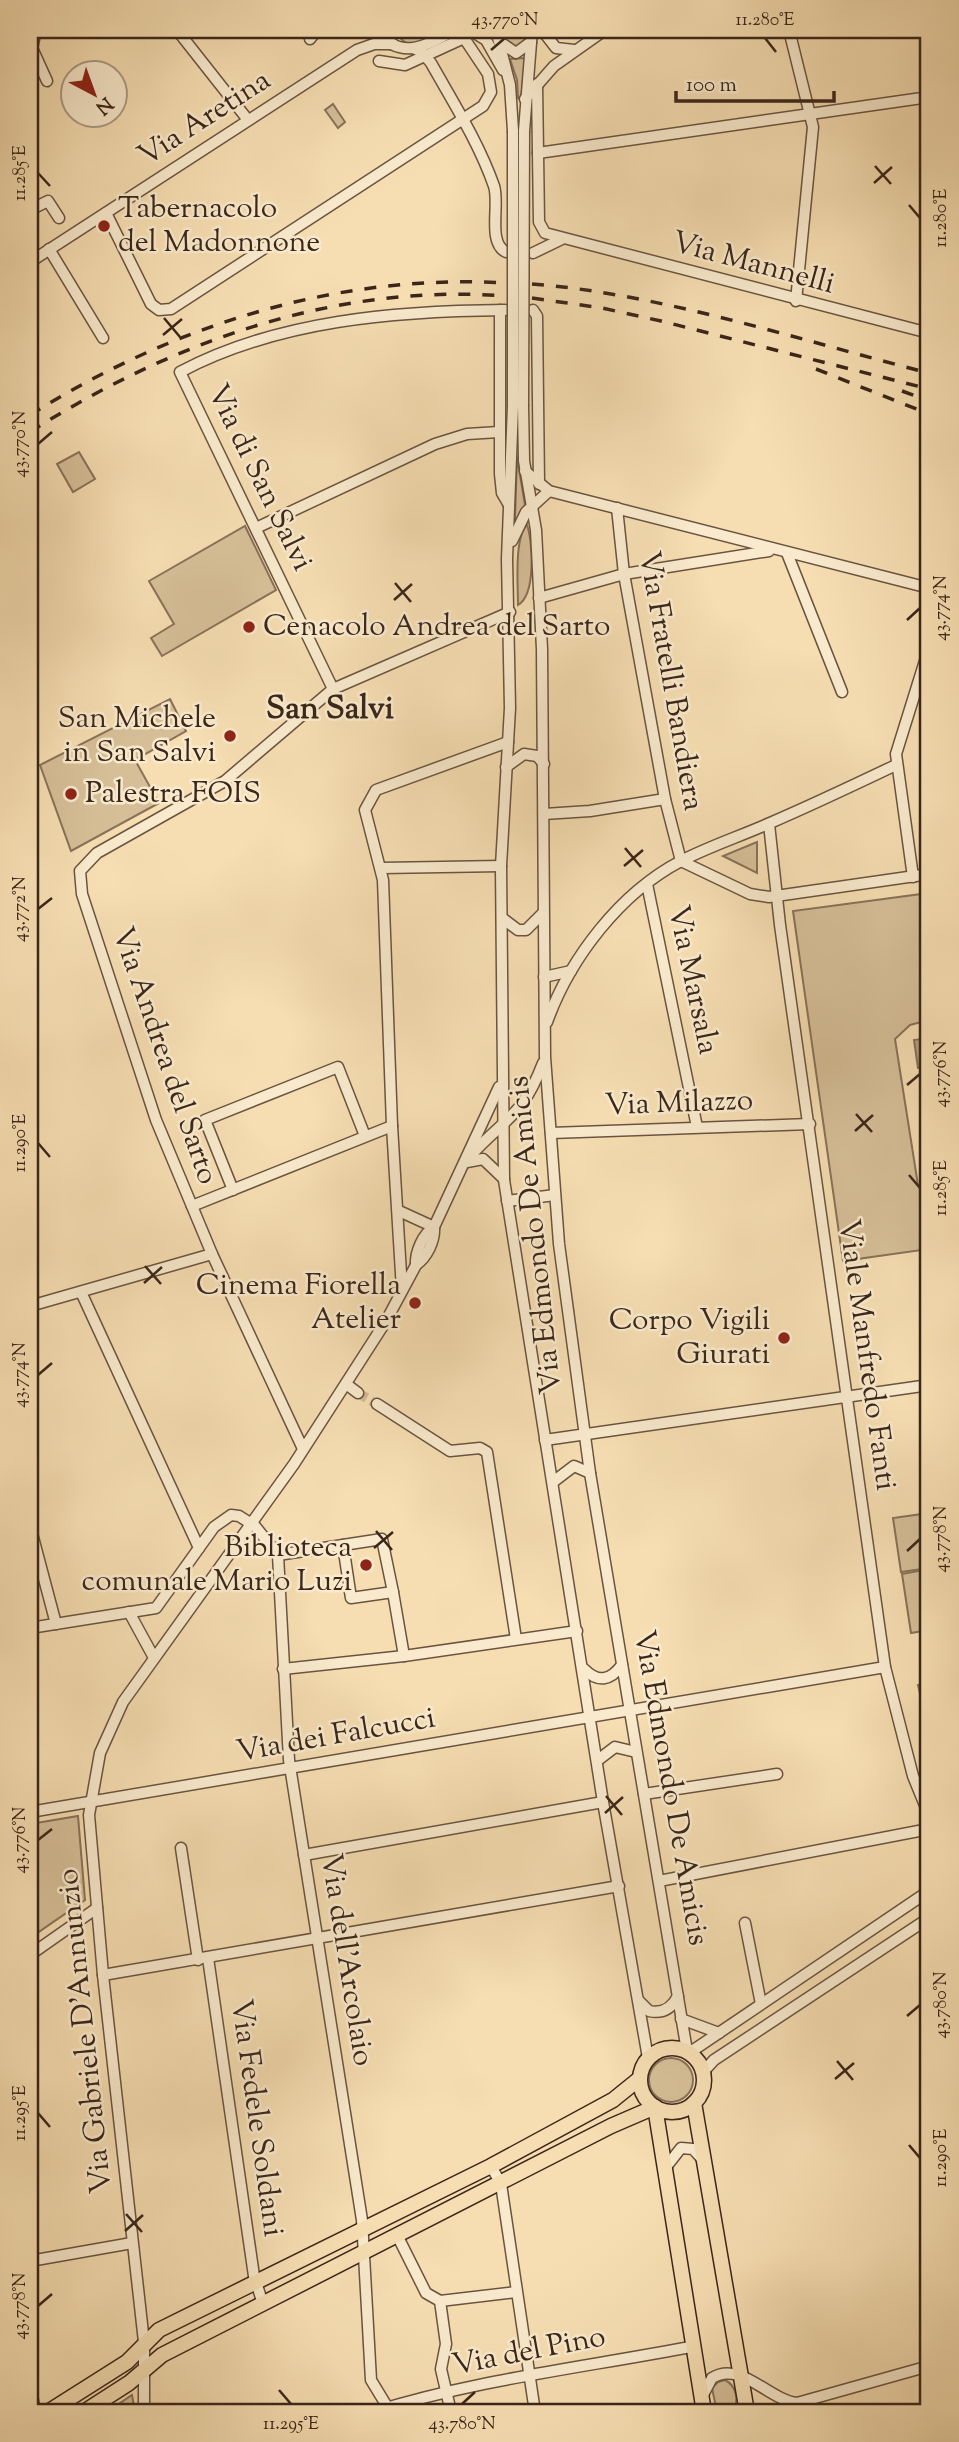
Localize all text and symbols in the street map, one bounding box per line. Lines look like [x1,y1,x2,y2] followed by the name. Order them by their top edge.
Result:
[472,8,538,34] text: 43.770°N
[736,8,795,34] text: 11.280°E
[60,60,130,130] north arrow
[130,60,280,178] street label: Via Aretina
[676,60,833,104] scale bar
[686,71,737,101] text: 100 m
[89,90,118,120] text: N
[8,145,34,201] text: 11.285°E
[118,188,320,265] place label: Tabernacolo del Madonnone
[929,188,955,247] text: 11.280°E
[96,218,112,234] marker: Tabernacolo del Madonnone
[667,222,839,306] street label: Via Mannelli
[195,377,323,579] street label: Via di San Salvi
[8,411,34,477] text: 43.770°N
[626,548,714,814] street label: Via Fratelli Bandiera
[929,575,955,641] text: 43.774°N
[263,606,611,649] place label: Cenacolo Andrea del Sarto
[241,619,257,635] marker: Cenacolo Andrea del Sarto
[266,687,394,733] district label: San Salvi
[58,698,216,775] place label: San Michele in San Salvi
[222,728,238,744] marker: San Michele in San Salvi
[85,773,261,816] place label: Palestra FOIS
[63,786,79,802] marker: Palestra FOIS
[8,876,34,942] text: 43.772°N
[655,902,729,1059] street label: Via Marsala
[100,922,228,1190] street label: Via Andrea del Sarto
[929,1041,955,1107] text: 43.776°N
[498,1074,574,1396] street label: Via Edmondo De Amicis
[604,1080,754,1128] street label: Via Milazzo
[8,1114,34,1172] text: 11.290°E
[929,1160,955,1216] text: 11.285°E
[826,1217,906,1493] street label: Viale Manfredo Fanti
[196,1265,401,1342] place label: Cinema Fiorella Atelier
[407,1295,423,1311] marker: Cinema Fiorella Atelier
[609,1300,770,1377] place label: Corpo Vigili Giurati
[776,1330,792,1346] marker: Corpo Vigili Giurati
[8,1342,34,1408] text: 43.774°N
[929,1506,955,1572] text: 43.778°N
[82,1527,352,1604] place label: Biblioteca comunale Mario Luzi
[358,1557,374,1573] marker: Biblioteca comunale Mario Luzi
[621,1627,719,1949] street label: Via Edmondo De Amicis
[233,1697,439,1775] street label: Via dei Falcucci
[8,1807,34,1873] text: 43.776°N
[308,1851,384,2069] street label: Via dell'Arcolaio
[48,1866,124,2196] street label: Via Gabriele D'Annunzio
[929,1971,955,2039] text: 43.780°N
[218,1996,294,2240] street label: Via Fedele Soldani
[8,2085,34,2141] text: 11.295°E
[929,2129,955,2187] text: 11.290°E
[8,2273,34,2339] text: 43.778°N
[449,2316,609,2388] street label: Via del Pino
[263,2412,319,2438] text: 11.295°E
[428,2412,496,2438] text: 43.780°N

